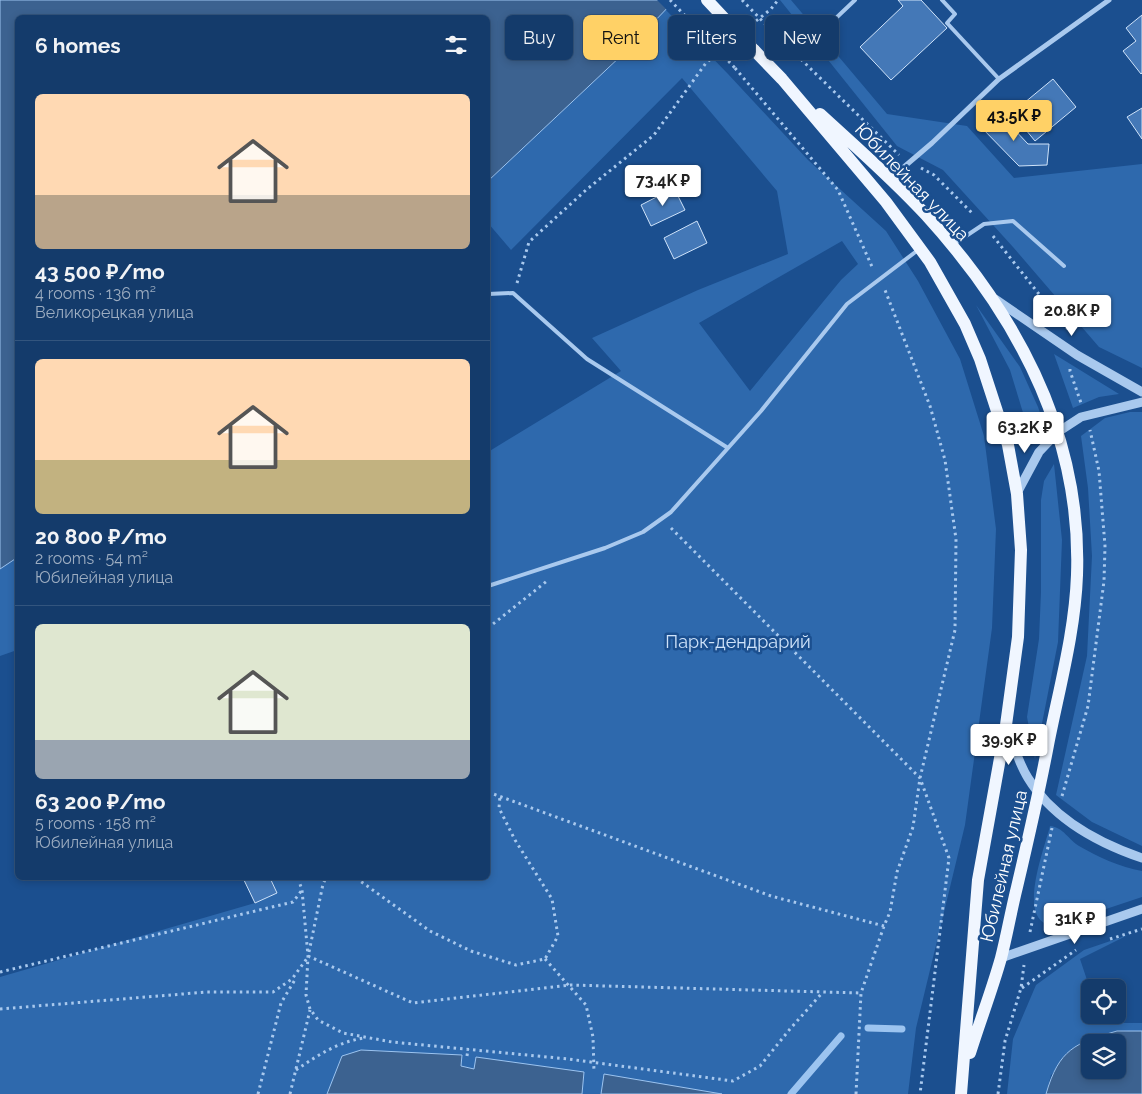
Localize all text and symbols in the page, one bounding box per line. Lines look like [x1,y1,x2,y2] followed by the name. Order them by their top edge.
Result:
[505,15,573,60] chip: Buy
[583,15,658,60] chip: Rent
[668,15,755,60] chip: Filters
[765,15,839,60] chip: New
[442,31,470,59] icon: filters
[35,33,121,58] text: 6 homes
[968,100,1060,142] pin: 43.5K ₽
[987,106,1041,125] text: 43.5K ₽
[851,118,974,245] street label: Юбилейная улица
[208,126,298,216] icon: home
[617,164,709,207] pin: 73.4K ₽
[636,171,690,190] text: 73.4K ₽
[35,259,165,284] text: 43 500 ₽/mo
[35,284,156,303] text: 4 rooms · 136 m²
[1026,294,1118,337] pin: 20.8K ₽
[1044,301,1100,320] text: 20.8K ₽
[35,303,194,322] text: Великорецкая улица
[208,392,298,482] icon: home
[979,412,1071,454] pin: 63.2K ₽
[998,418,1052,437] text: 63.2K ₽
[35,524,167,549] text: 20 800 ₽/mo
[35,549,148,568] text: 2 rooms · 54 m²
[35,568,173,587] text: Юбилейная улица
[665,631,811,652] park label: Парк-дендрарий
[208,657,298,747] icon: home
[963,724,1055,766] pin: 39.9K ₽
[981,730,1037,749] text: 39.9K ₽
[976,788,1031,944] street label: Юбилейная улица
[35,789,166,814] text: 63 200 ₽/mo
[35,814,156,833] text: 5 rooms · 158 m²
[35,833,173,852] text: Юбилейная улица
[1040,902,1110,945] pin: 31K ₽
[1055,909,1095,928] text: 31K ₽
[1081,979,1126,1079] map controls
[1081,979,1126,1024] button: locate
[1081,1034,1126,1079] button: layers

